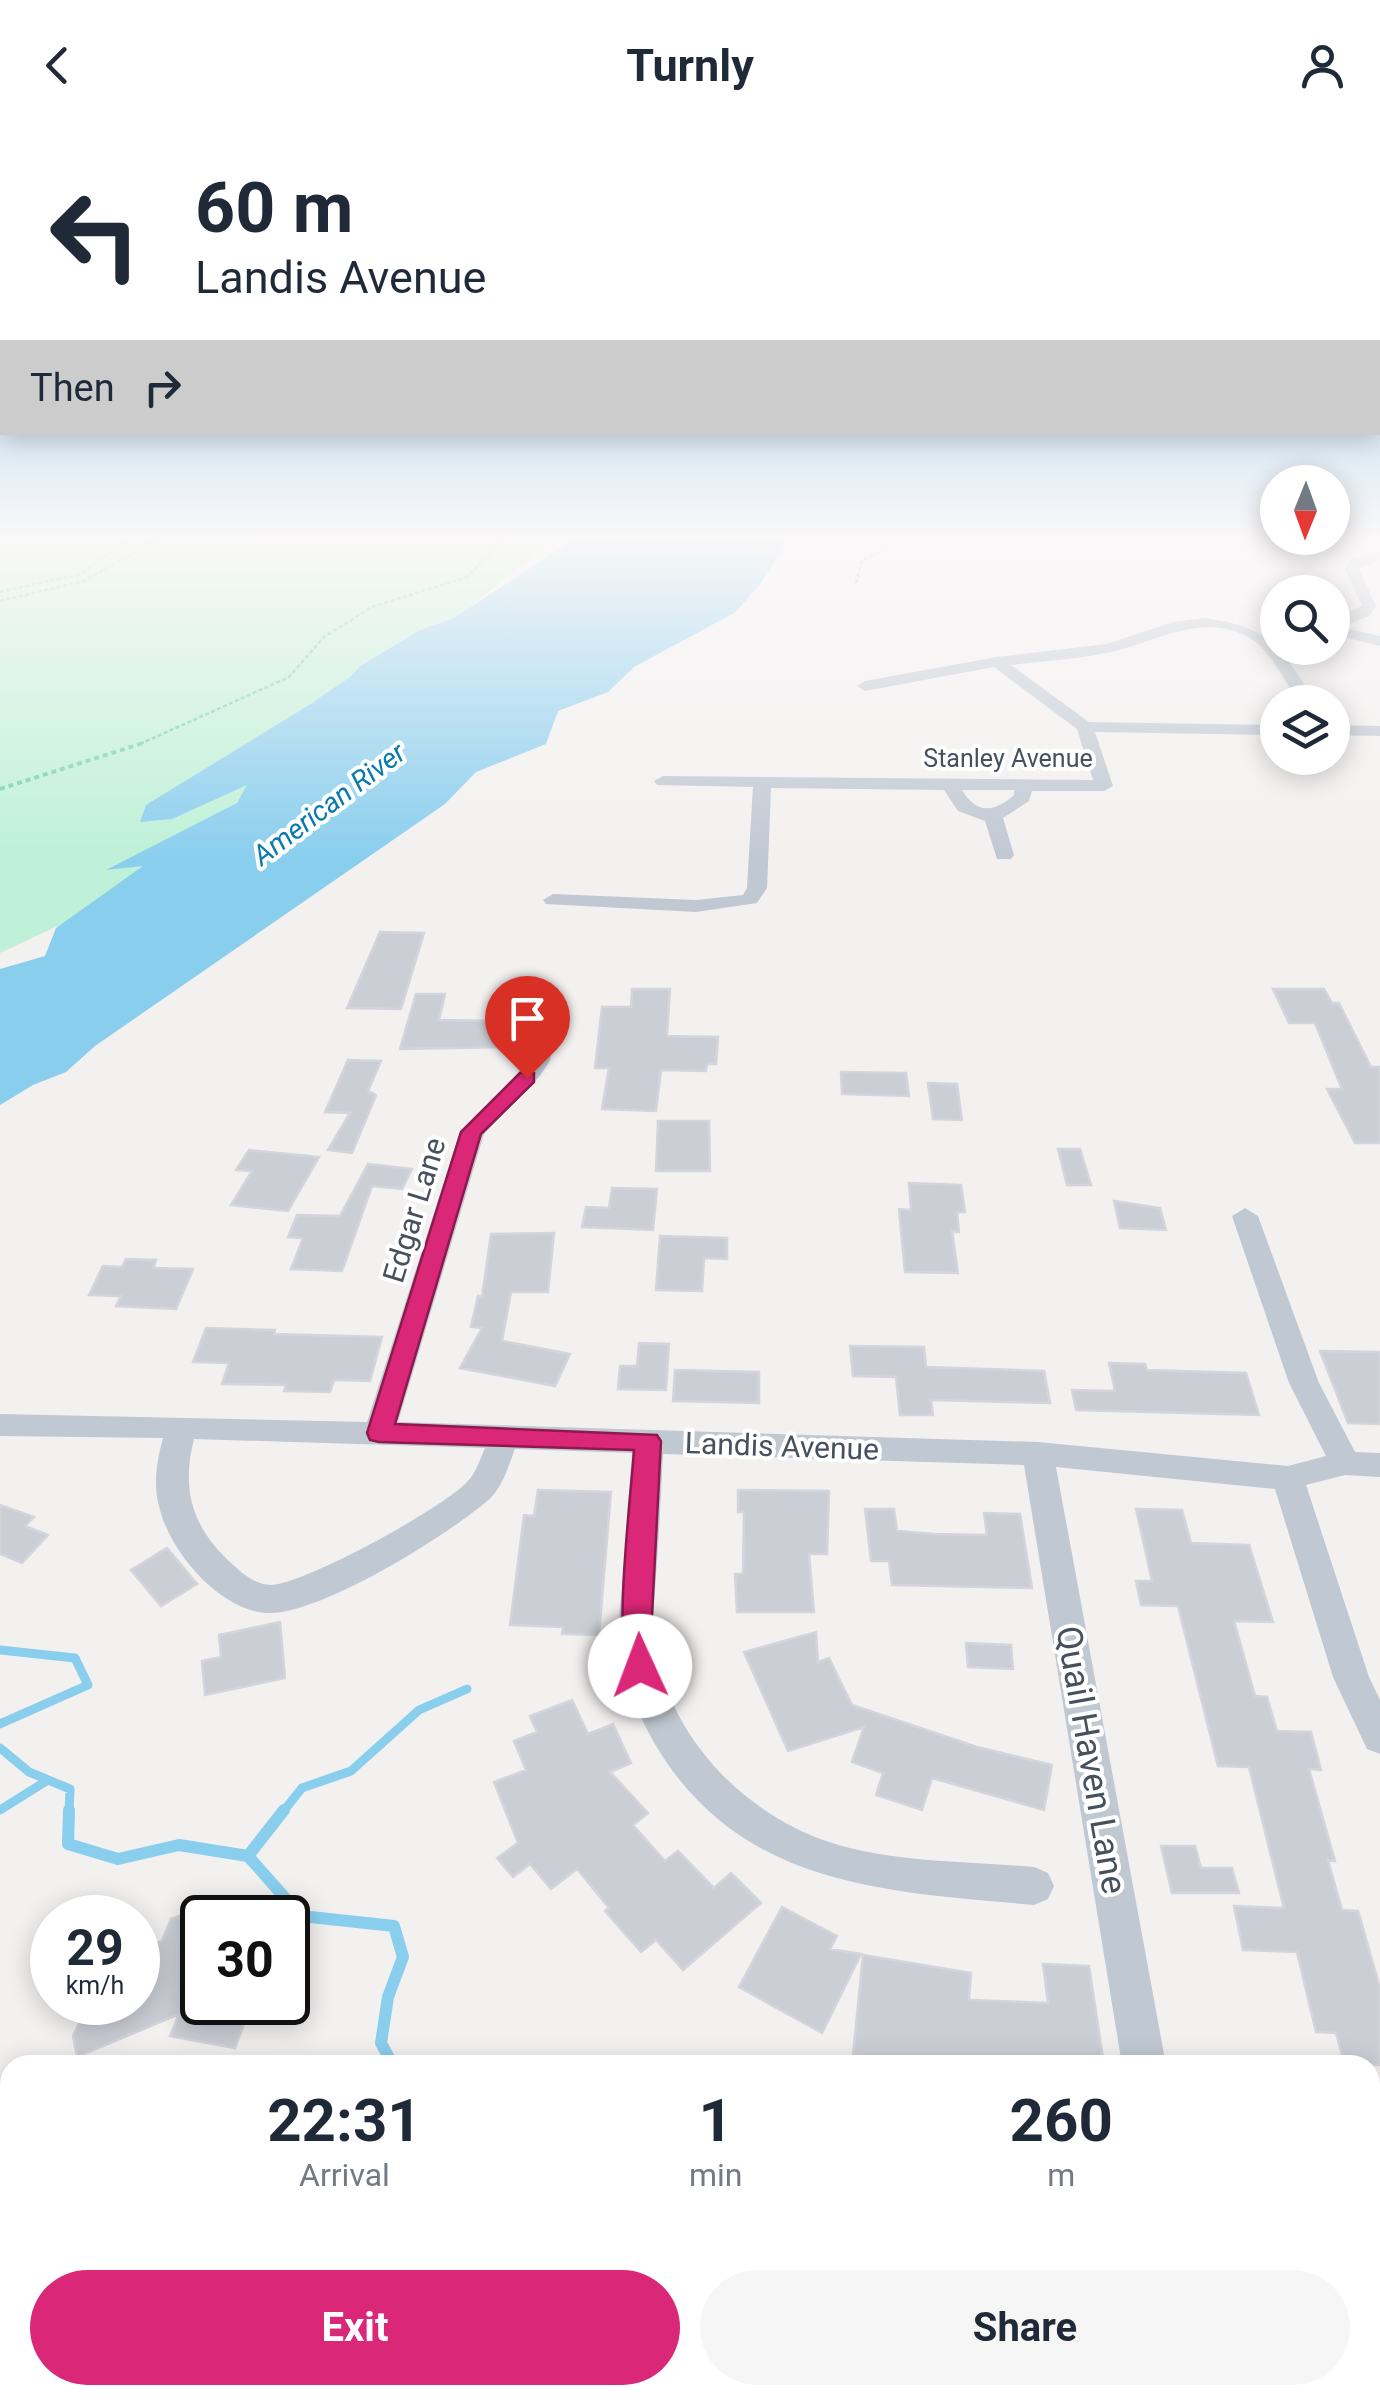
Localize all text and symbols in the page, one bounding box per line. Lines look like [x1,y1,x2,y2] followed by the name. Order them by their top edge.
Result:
[30,38,85,93] icon: back
[1295,38,1350,93] icon: person
[626,39,754,92] text: Turnly
[195,167,353,249] text: 60 m
[30,170,160,300] icon: left
[195,251,486,304] text: Landis Avenue
[135,360,190,415] icon: right
[30,366,115,410] text: Then
[1260,465,1350,555] north arrow
[1260,465,1350,775] map controls
[1260,575,1350,665] button: search
[1260,685,1350,775] button: layers
[245,735,412,873] water label: American River
[923,744,1093,773] street label: Stanley Avenue
[485,976,570,1079] pin
[500,991,555,1046] icon: arrive
[375,1133,453,1287] street label: Edgar Lane
[684,1425,880,1467] street label: Landis Avenue
[588,1614,692,1718] position arrow
[1047,1623,1135,1897] street label: Quail Haven Lane
[180,1895,310,2025] speed limit sign: 30
[66,1919,124,1977] text: 29
[66,1971,124,2000] text: km/h
[267,2085,422,2156] text: 22:31
[698,2085,733,2156] text: 1
[1010,2085,1113,2156] text: 260
[299,2156,390,2194] text: Arrival
[689,2156,742,2194] text: min
[1047,2156,1075,2194] text: m
[30,2270,680,2385] button: Exit
[700,2270,1350,2385] button: Share

